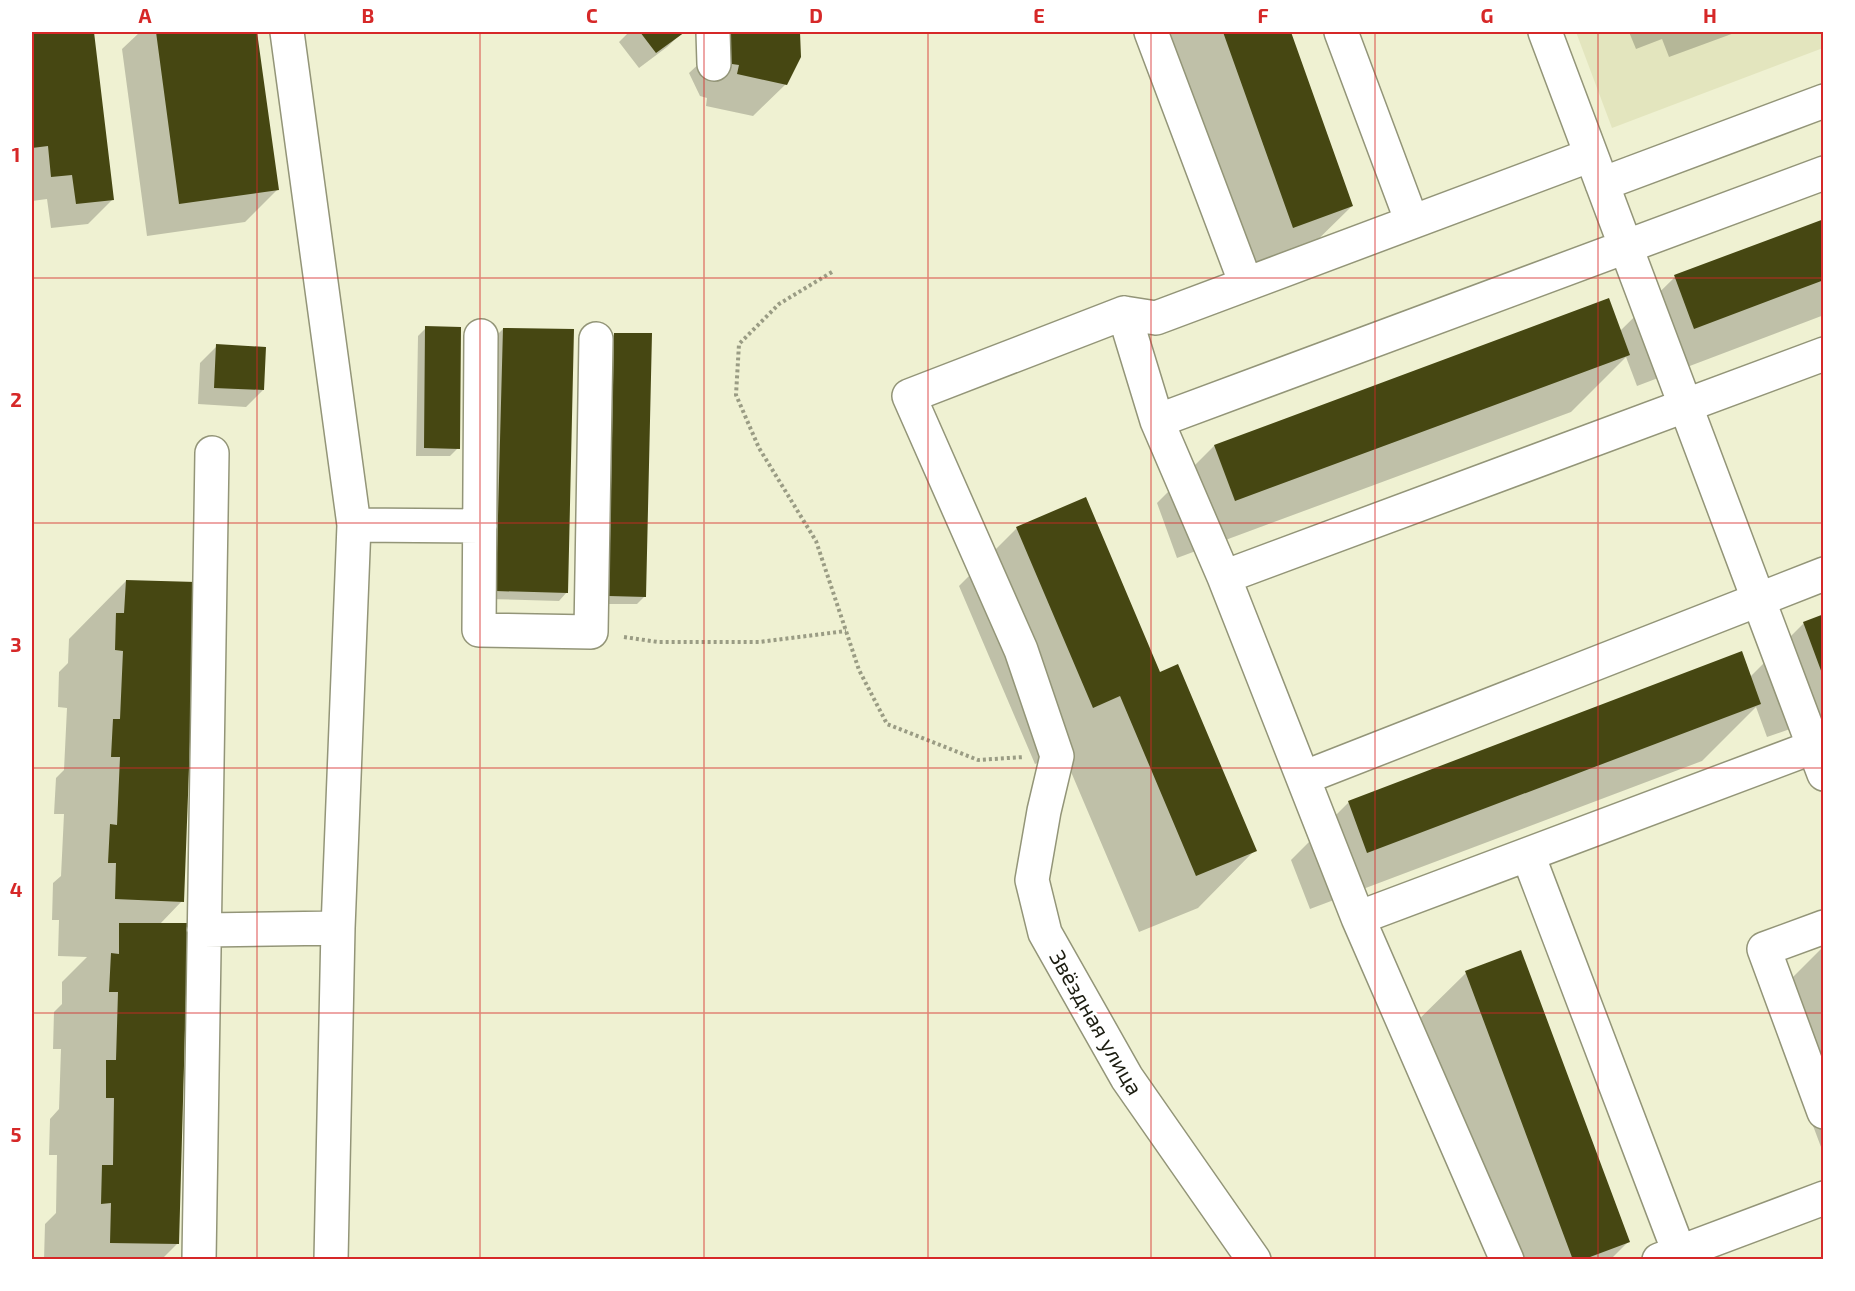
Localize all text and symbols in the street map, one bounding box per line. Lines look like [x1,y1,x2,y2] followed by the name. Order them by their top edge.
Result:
[138,3,152,27] text: A
[362,3,374,27] text: B
[586,3,598,27] text: C
[809,3,823,27] text: D
[1033,3,1045,27] text: E
[1257,3,1269,27] text: F
[1481,3,1493,27] text: G
[1703,3,1717,27] text: H
[12,142,20,166] text: 1
[10,387,22,411] text: 2
[10,632,22,656] text: 3
[10,877,23,901] text: 4
[1044,945,1149,1100] street label: Звёздная улица
[10,1122,22,1146] text: 5

